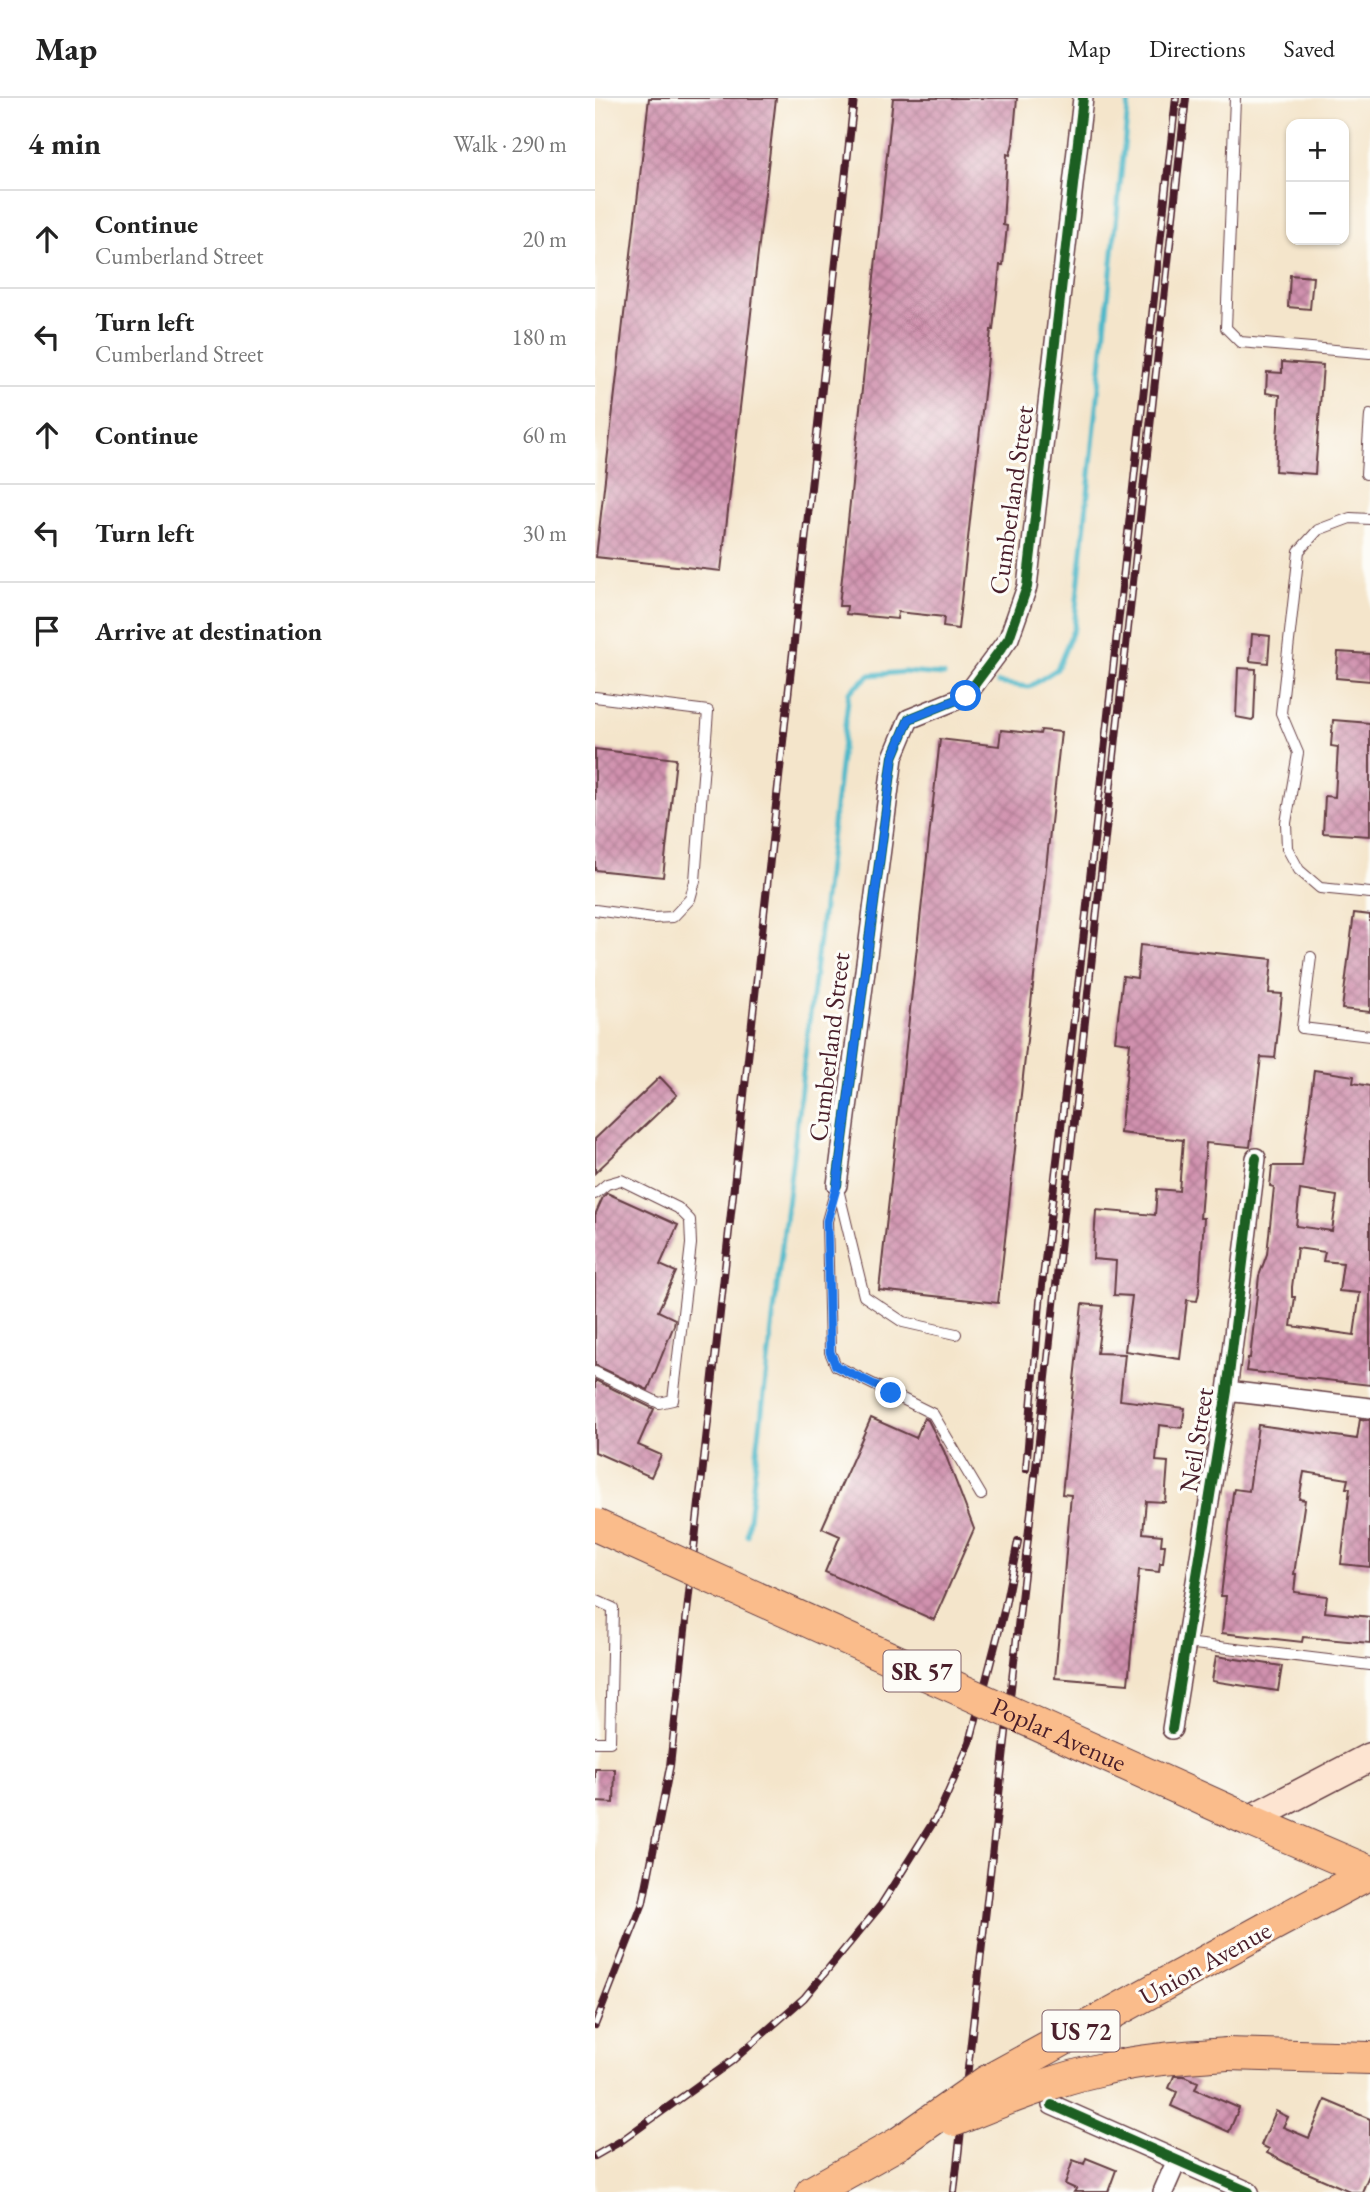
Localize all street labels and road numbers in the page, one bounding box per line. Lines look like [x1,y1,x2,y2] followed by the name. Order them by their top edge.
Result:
[981,403,1041,597] street label: Cumberland Street
[801,950,857,1144] street label: Cumberland Street
[1171,1385,1221,1495] street label: Neil Street
[883,1651,961,1692] road number: SR 57
[986,1689,1132,1779] street label: Poplar Avenue
[1133,1913,1277,2013] street label: Union Avenue
[1043,2010,1119,2052] road number: US 72

